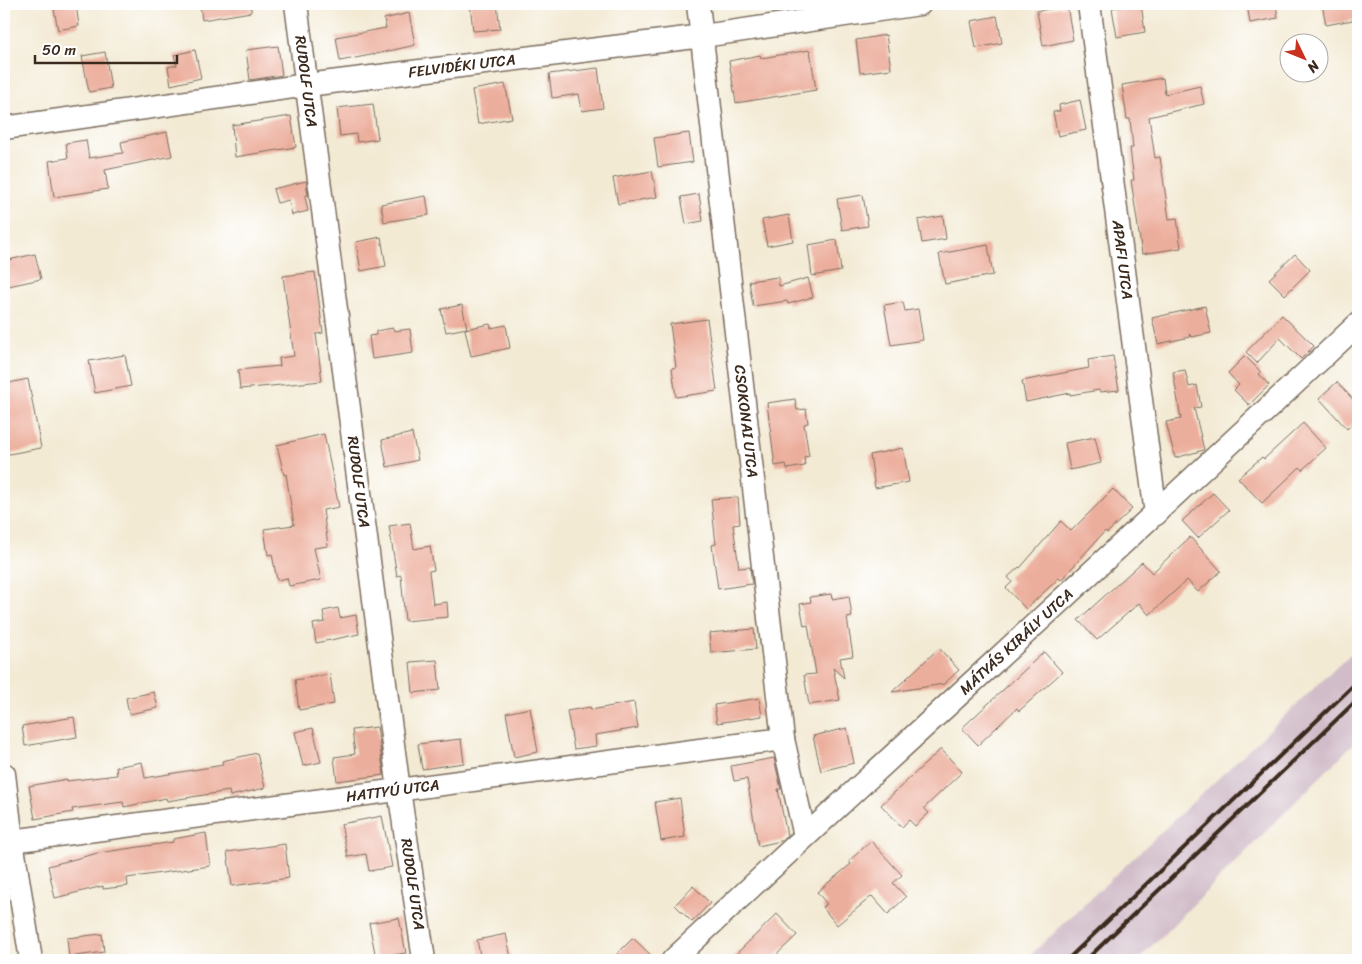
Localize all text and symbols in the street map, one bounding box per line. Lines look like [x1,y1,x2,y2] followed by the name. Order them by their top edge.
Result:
[35,32,178,64] scale bar
[1280,32,1330,82] north arrow
[287,34,325,129] street label: RUDOLF UTCA
[42,37,77,63] text: 50 m
[407,46,517,85] street label: FELVIDÉKI UTCA
[1300,54,1326,79] text: N
[1104,218,1141,301] street label: APAFI UTCA
[727,364,766,479] street label: CSOKONAI UTCA
[340,434,378,529] street label: RUDOLF UTCA
[953,582,1079,701] street label: MÁTYÁS KIRÁLY UTCA
[344,772,441,810] street label: HATTYÚ UTCA
[393,837,432,932] street label: RUDOLF UTCA

